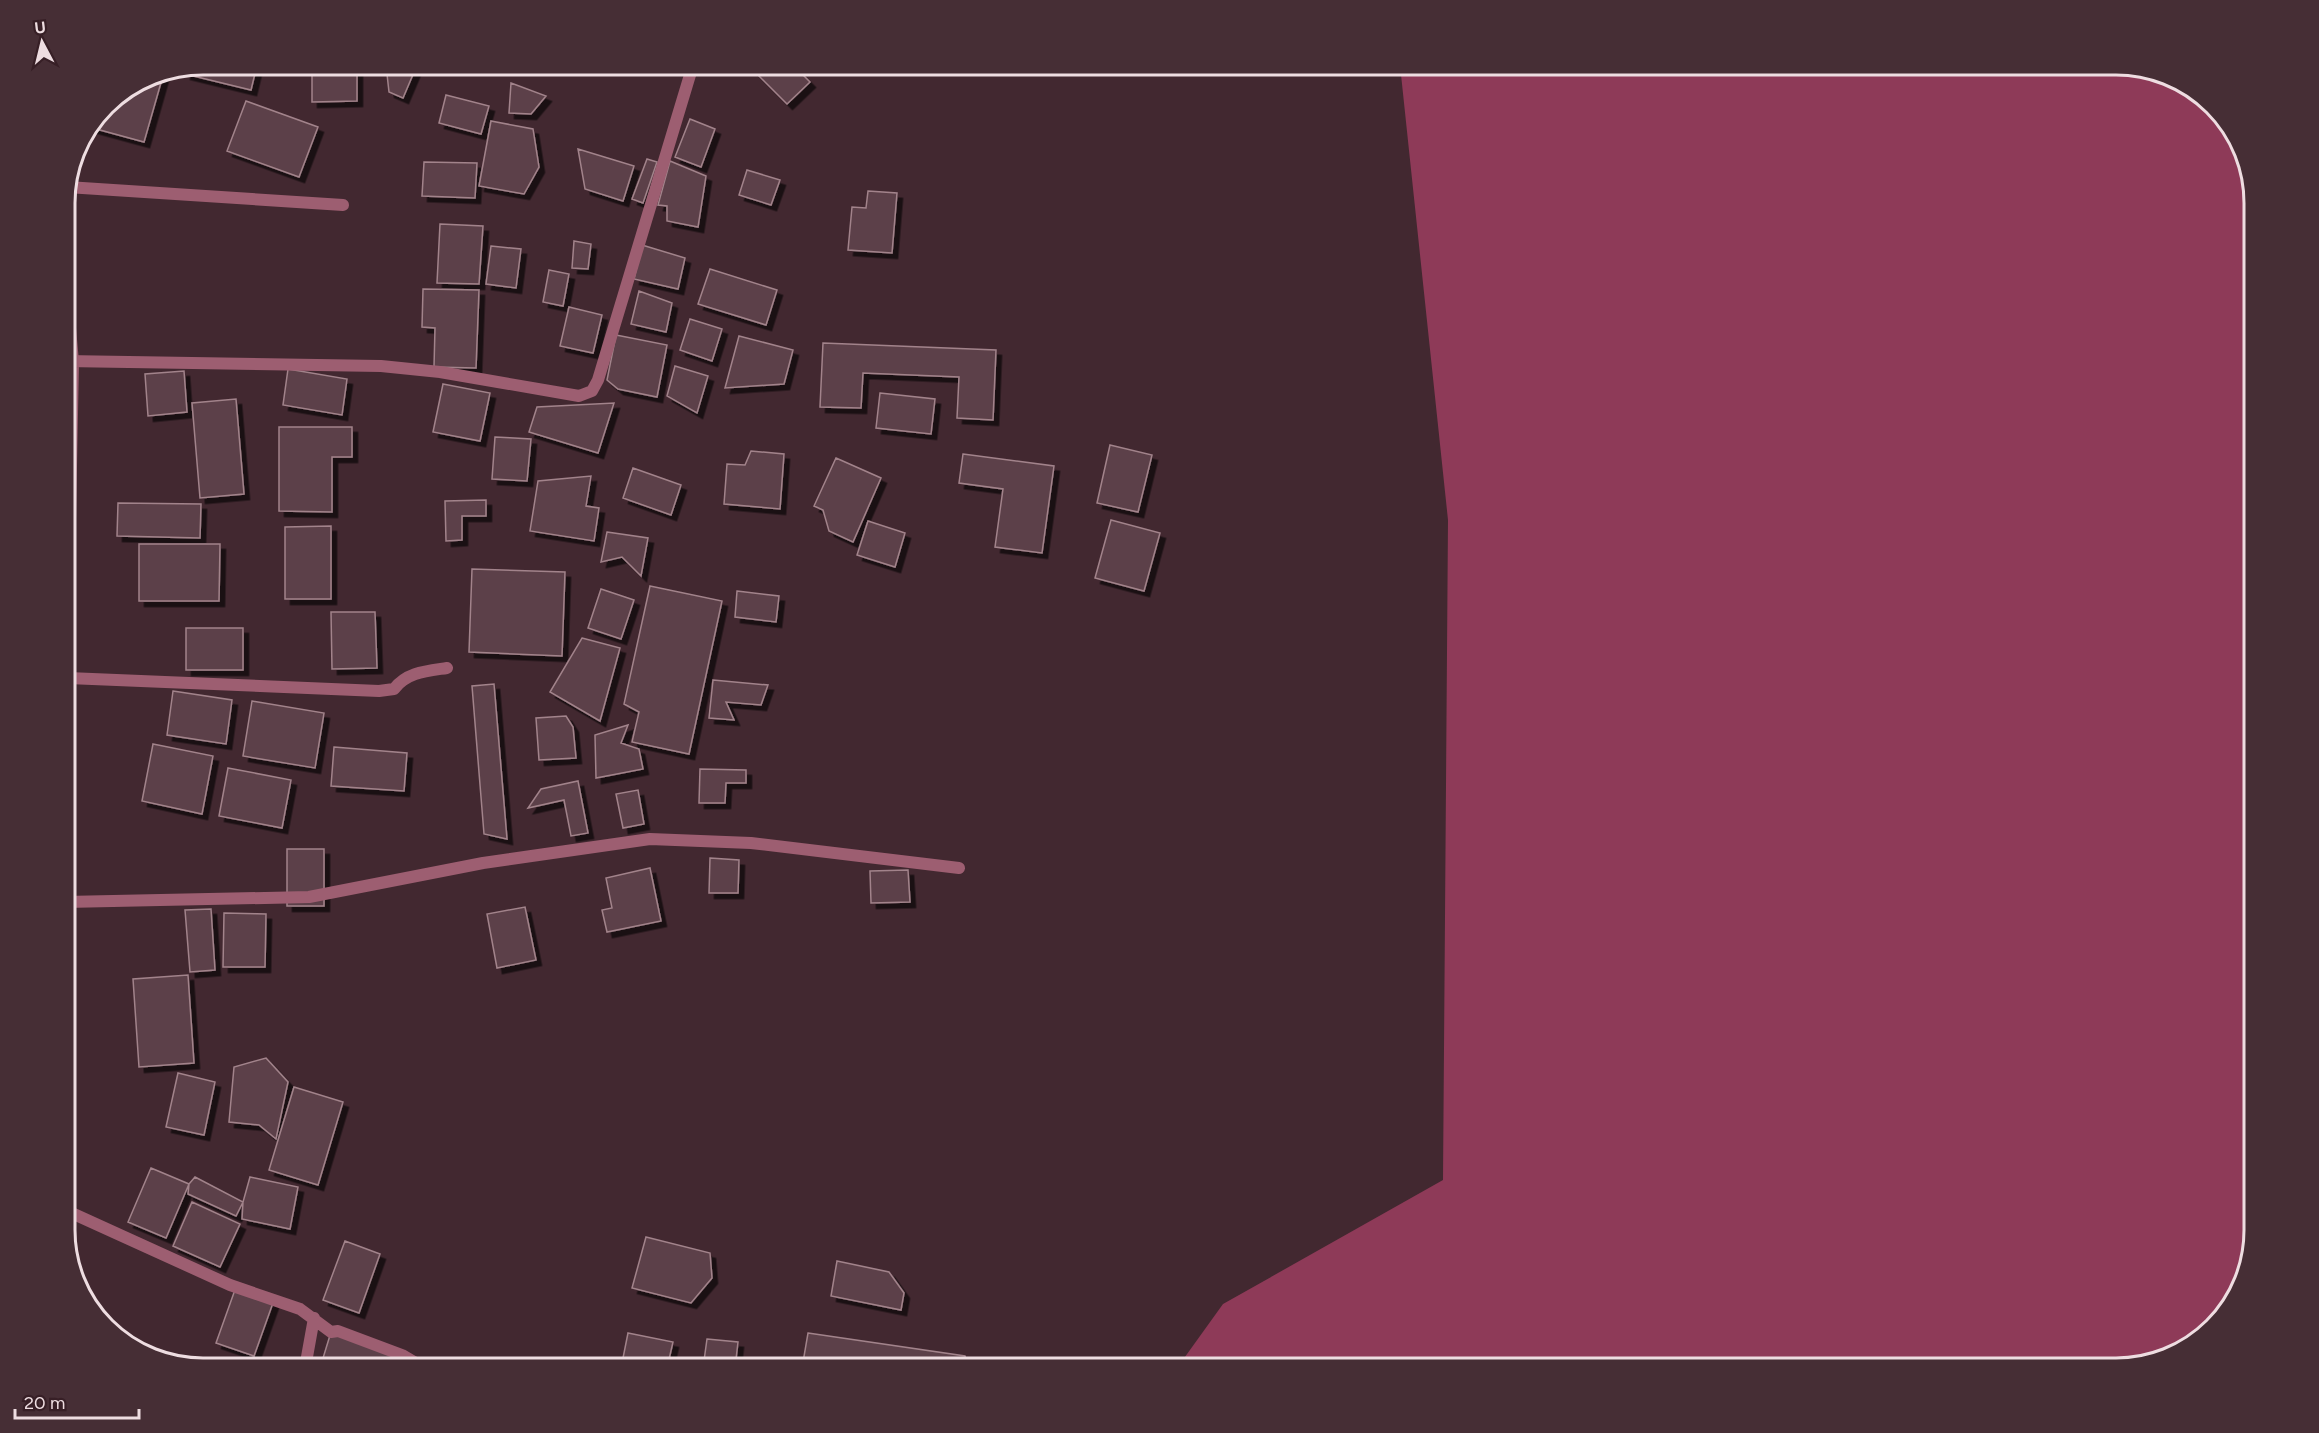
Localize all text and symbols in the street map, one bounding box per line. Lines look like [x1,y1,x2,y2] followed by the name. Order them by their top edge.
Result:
[12,12,72,72] north arrow
[33,17,47,38] text: U
[15,1382,140,1420] scale bar
[24,1392,65,1414] text: 20 m

